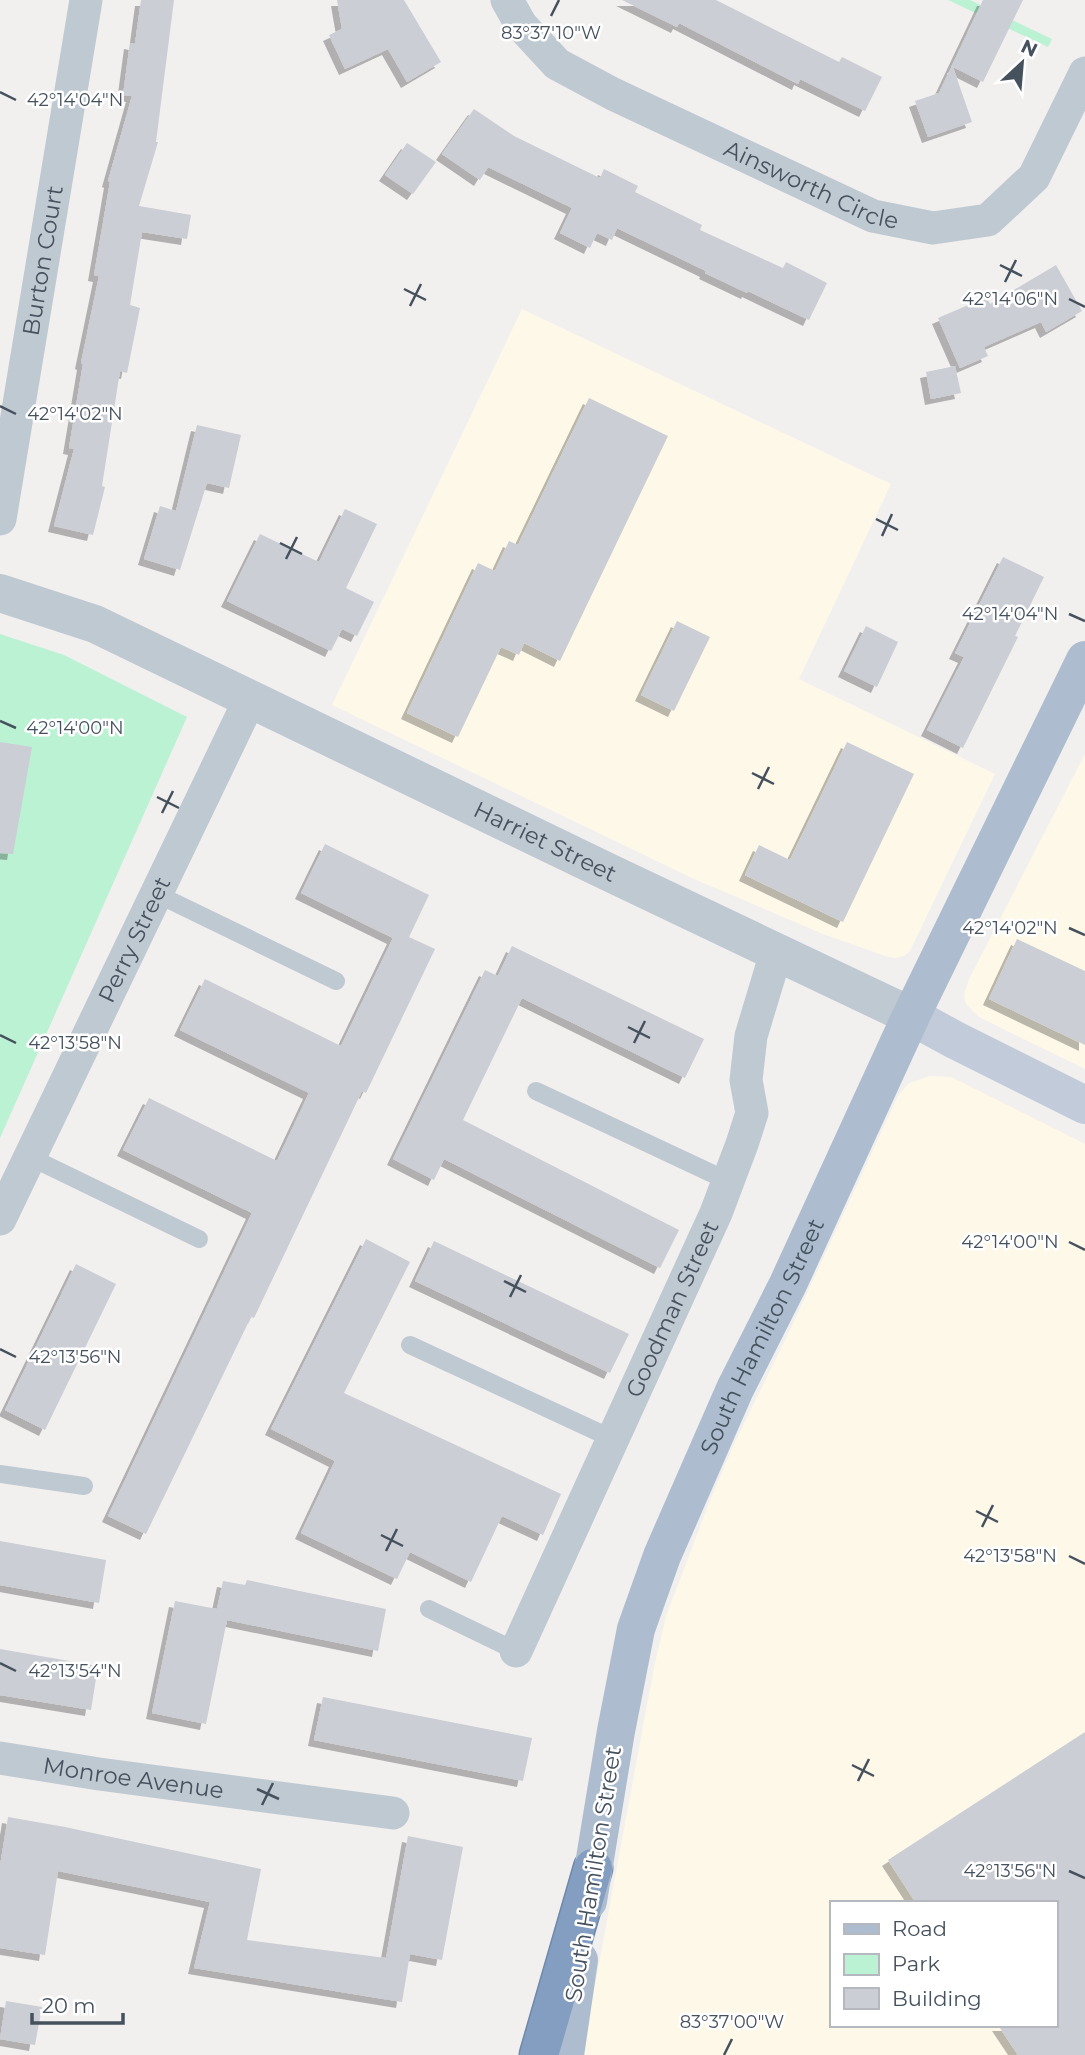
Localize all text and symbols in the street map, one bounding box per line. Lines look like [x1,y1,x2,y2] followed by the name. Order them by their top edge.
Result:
[501,22,601,44] text: 83°37'10"W
[987,28,1057,98] north arrow
[1017,34,1041,62] text: N
[27,89,123,111] text: 42°14'04"N
[720,134,901,235] street label: Ainsworth Circle
[17,183,69,338] street label: Burton Court
[962,288,1058,310] text: 42°14'06"N
[27,403,123,425] text: 42°14'02"N
[962,603,1058,625] text: 42°14'04"N
[26,717,124,739] text: 42°14'00"N
[469,795,621,888] street label: Harriet Street
[92,872,176,1007] street label: Perry Street
[962,917,1058,939] text: 42°14'02"N
[28,1032,122,1054] text: 42°13'58"N
[694,1214,830,1459] street label: South Hamilton Street
[620,1216,725,1402] street label: Goodman Street
[961,1231,1059,1253] text: 42°14'00"N
[29,1346,122,1368] text: 42°13'56"N
[963,1545,1057,1567] text: 42°13'58"N
[28,1660,122,1682] text: 42°13'54"N
[559,1744,627,2004] street label: South Hamilton Street
[41,1751,226,1804] street label: Monroe Avenue
[964,1860,1057,1882] text: 42°13'56"N
[830,1901,1057,2027] legend
[892,1916,947,1941] text: Road
[892,1951,940,1976] text: Park
[32,1982,122,2026] scale bar
[892,1986,982,2011] text: Building
[42,1993,96,2018] text: 20 m
[680,2011,784,2033] text: 83°37'00"W

